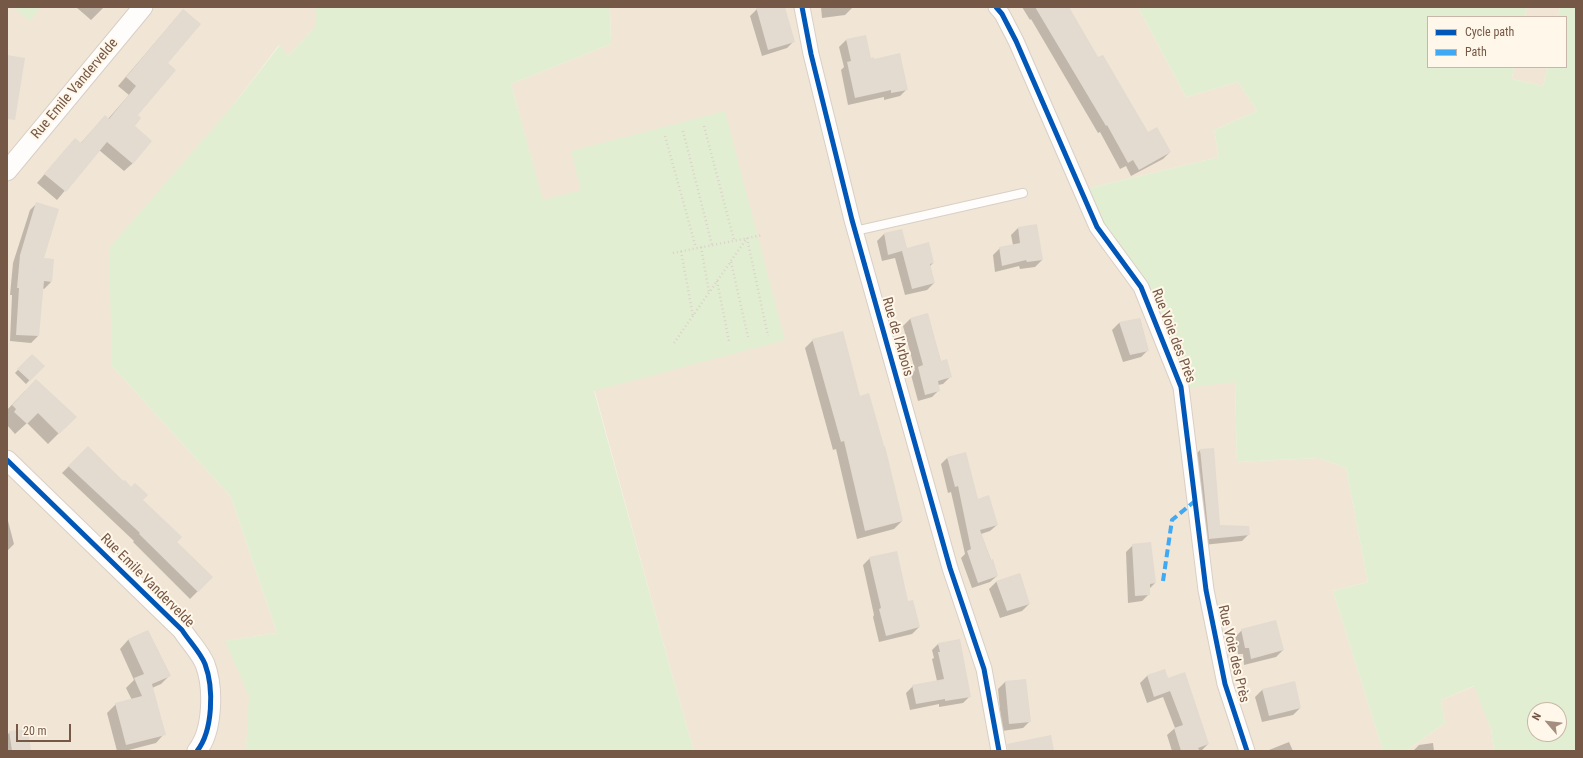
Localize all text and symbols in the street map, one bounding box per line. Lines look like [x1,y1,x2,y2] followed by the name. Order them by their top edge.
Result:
[1427,16,1567,68] legend
[1465,25,1514,39] text: Cycle path
[28,35,122,143] street label: Rue Emile Vandervelde
[1465,45,1487,59] text: Path
[1147,287,1199,385] street label: Rue Voie des Près
[878,296,916,378] street label: Rue de l'Arbois
[97,531,197,631] street label: Rue Emile Vandervelde
[1214,604,1252,704] street label: Rue Voie des Près
[1527,702,1567,742] north arrow
[1530,711,1544,723] text: N
[18,716,73,742] scale bar
[23,724,47,738] text: 20 m

